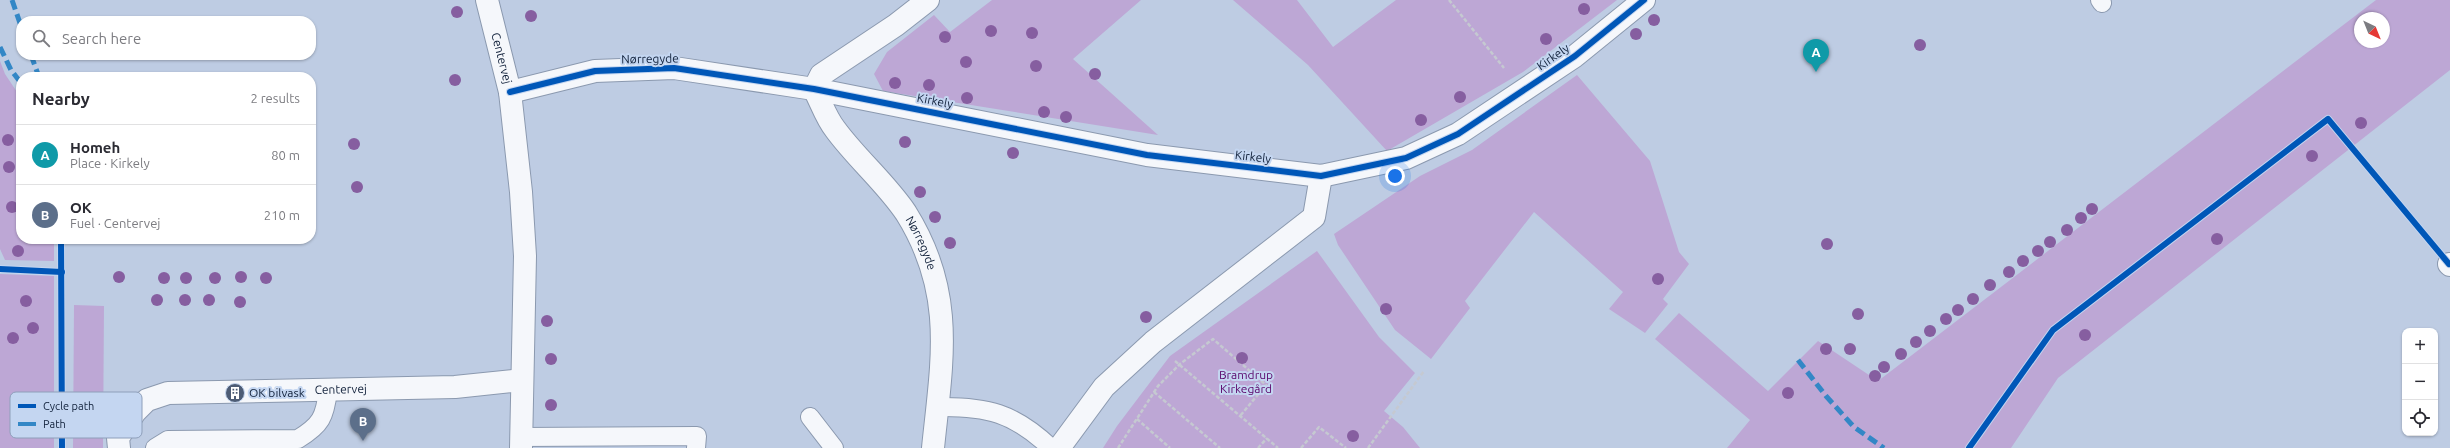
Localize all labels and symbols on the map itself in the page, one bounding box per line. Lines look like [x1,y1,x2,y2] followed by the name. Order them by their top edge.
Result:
[2354,12,2390,48] north arrow
[489,31,515,85] street label: Centervej
[1803,39,1829,72] pin: A
[1534,41,1572,72] street label: Kirkely
[621,51,679,66] street label: Nørregyde
[916,91,954,110] street label: Kirkely
[1234,148,1272,165] street label: Kirkely
[1385,166,1405,186] your location
[903,214,939,271] street label: Nørregyde
[1219,368,1273,395] park label: Bramdrup Kirkegård
[224,382,246,404] building icon: OK bilvask
[314,382,367,396] street label: Centervej
[249,386,305,399] place label: OK bilvask
[10,392,142,438] legend
[43,400,94,412] text: Cycle path
[350,408,376,441] pin: B
[43,418,66,430] text: Path

